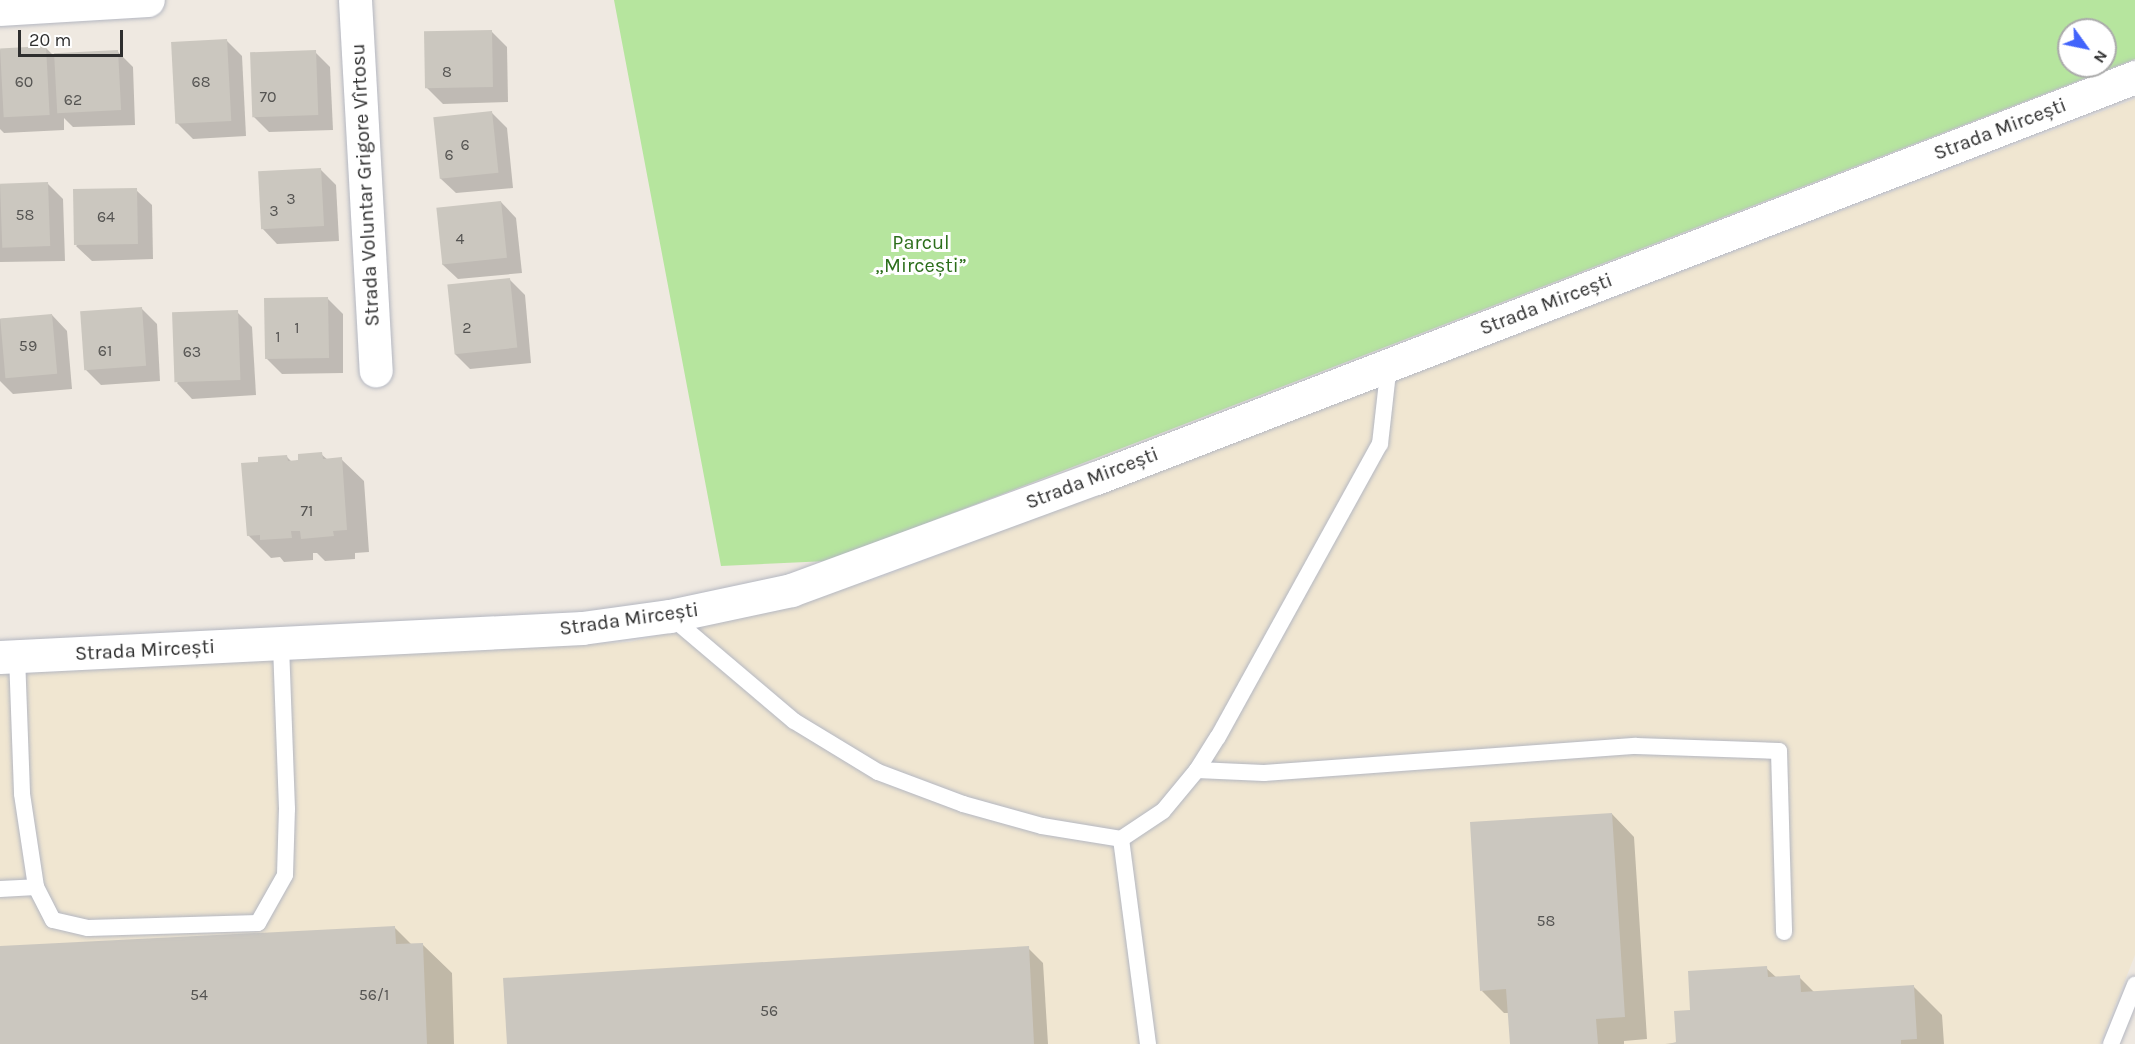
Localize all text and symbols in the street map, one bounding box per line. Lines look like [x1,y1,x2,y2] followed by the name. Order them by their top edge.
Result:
[21,18,126,56] scale bar
[2057,18,2117,78] north arrow
[29,29,71,51] text: 20 m
[346,43,384,327] street label: Strada Voluntar Grigore Vîrtosu
[2090,47,2112,67] text: N
[442,62,452,82] house number: 8
[15,72,33,92] house number: 60
[192,72,210,92] house number: 68
[259,87,277,107] house number: 70
[64,90,82,110] house number: 62
[1930,93,2070,165] street label: Strada Mircești
[460,135,470,155] house number: 6
[444,145,454,165] house number: 6
[286,189,296,209] house number: 3
[269,201,279,221] house number: 3
[16,205,34,225] house number: 58
[97,207,115,227] house number: 64
[456,229,464,249] house number: 4
[875,230,967,277] park label: Parcul „Mircești”
[1476,268,1616,340] street label: Strada Mircești
[294,318,300,338] house number: 1
[462,318,472,338] house number: 2
[275,327,281,347] house number: 1
[19,336,37,356] house number: 59
[98,341,112,361] house number: 61
[183,342,201,362] house number: 63
[1022,442,1162,514] street label: Strada Mircești
[301,501,313,521] house number: 71
[558,597,700,641] street label: Strada Mircești
[74,634,216,666] street label: Strada Mircești
[1537,911,1555,931] house number: 58
[190,985,208,1005] house number: 54
[359,985,389,1005] house number: 56/1
[760,1001,778,1021] house number: 56

